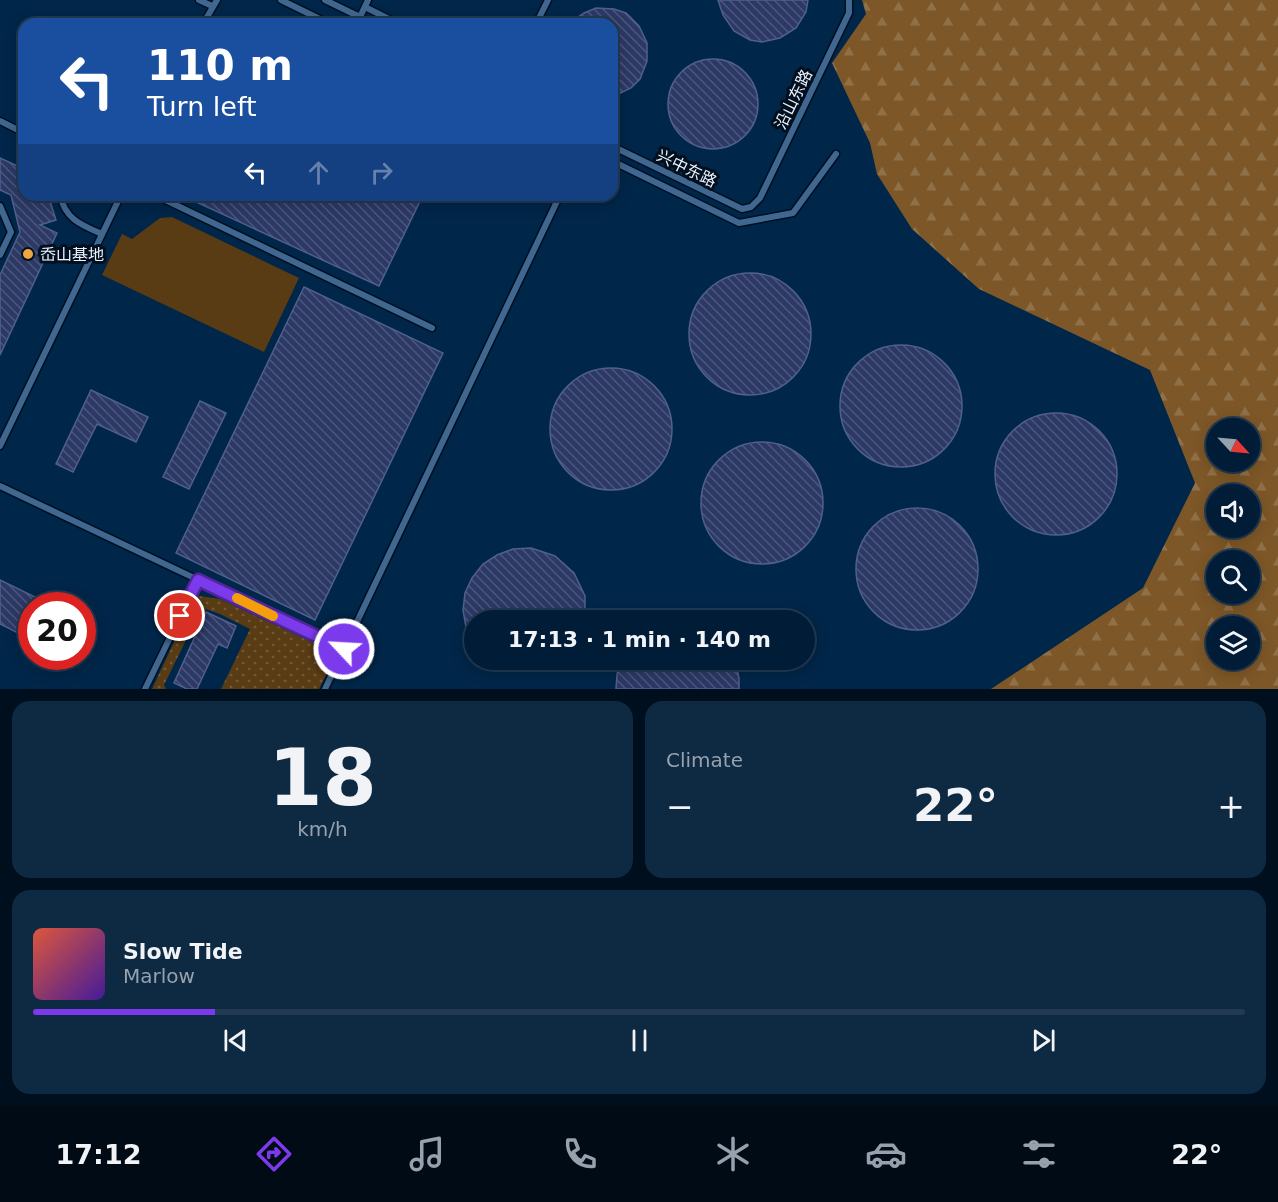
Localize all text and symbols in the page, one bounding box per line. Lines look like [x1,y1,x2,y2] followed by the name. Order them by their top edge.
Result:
[147,41,293,90] text: 110 m
[48,42,126,120] icon: left
[771,66,816,132] street label: 沿山东路
[147,91,257,122] text: Turn left
[654,146,720,191] street label: 兴中东路
[239,156,272,189] icon: left
[302,156,335,189] icon: ahead
[365,156,398,189] icon: right
[40,245,104,264] place label: 岙山基地
[21,247,35,261] marker: 岙山基地
[1206,418,1260,472] north arrow
[1206,418,1260,670] map controls
[1206,484,1260,538] button: sound
[1206,550,1260,604] button: search
[154,590,205,641] pin
[18,592,96,670] speed limit sign: 20
[163,599,196,632] icon: arrive
[1206,616,1260,670] button: layers
[312,617,376,681] position arrow
[508,627,771,652] text: 17:13 · 1 min · 140 m
[268,733,377,823] text: 18
[666,748,743,772] text: Climate
[913,779,998,832] text: 22°
[666,787,694,826] text: −
[1217,787,1245,826] text: +
[297,817,348,841] text: km/h
[123,939,243,964] text: Slow Tide
[123,964,195,988] text: Marlow
[219,1024,252,1057] icon: previous
[623,1024,656,1057] icon: pause
[1027,1024,1060,1057] icon: next
[253,1133,295,1175] icon: directions
[406,1133,448,1175] icon: music
[559,1133,601,1175] icon: phone
[712,1133,754,1175] icon: climate
[865,1133,907,1175] icon: car
[1018,1133,1060,1175] icon: filters
[56,1139,142,1170] text: 17:12
[1171,1139,1222,1170] text: 22°

